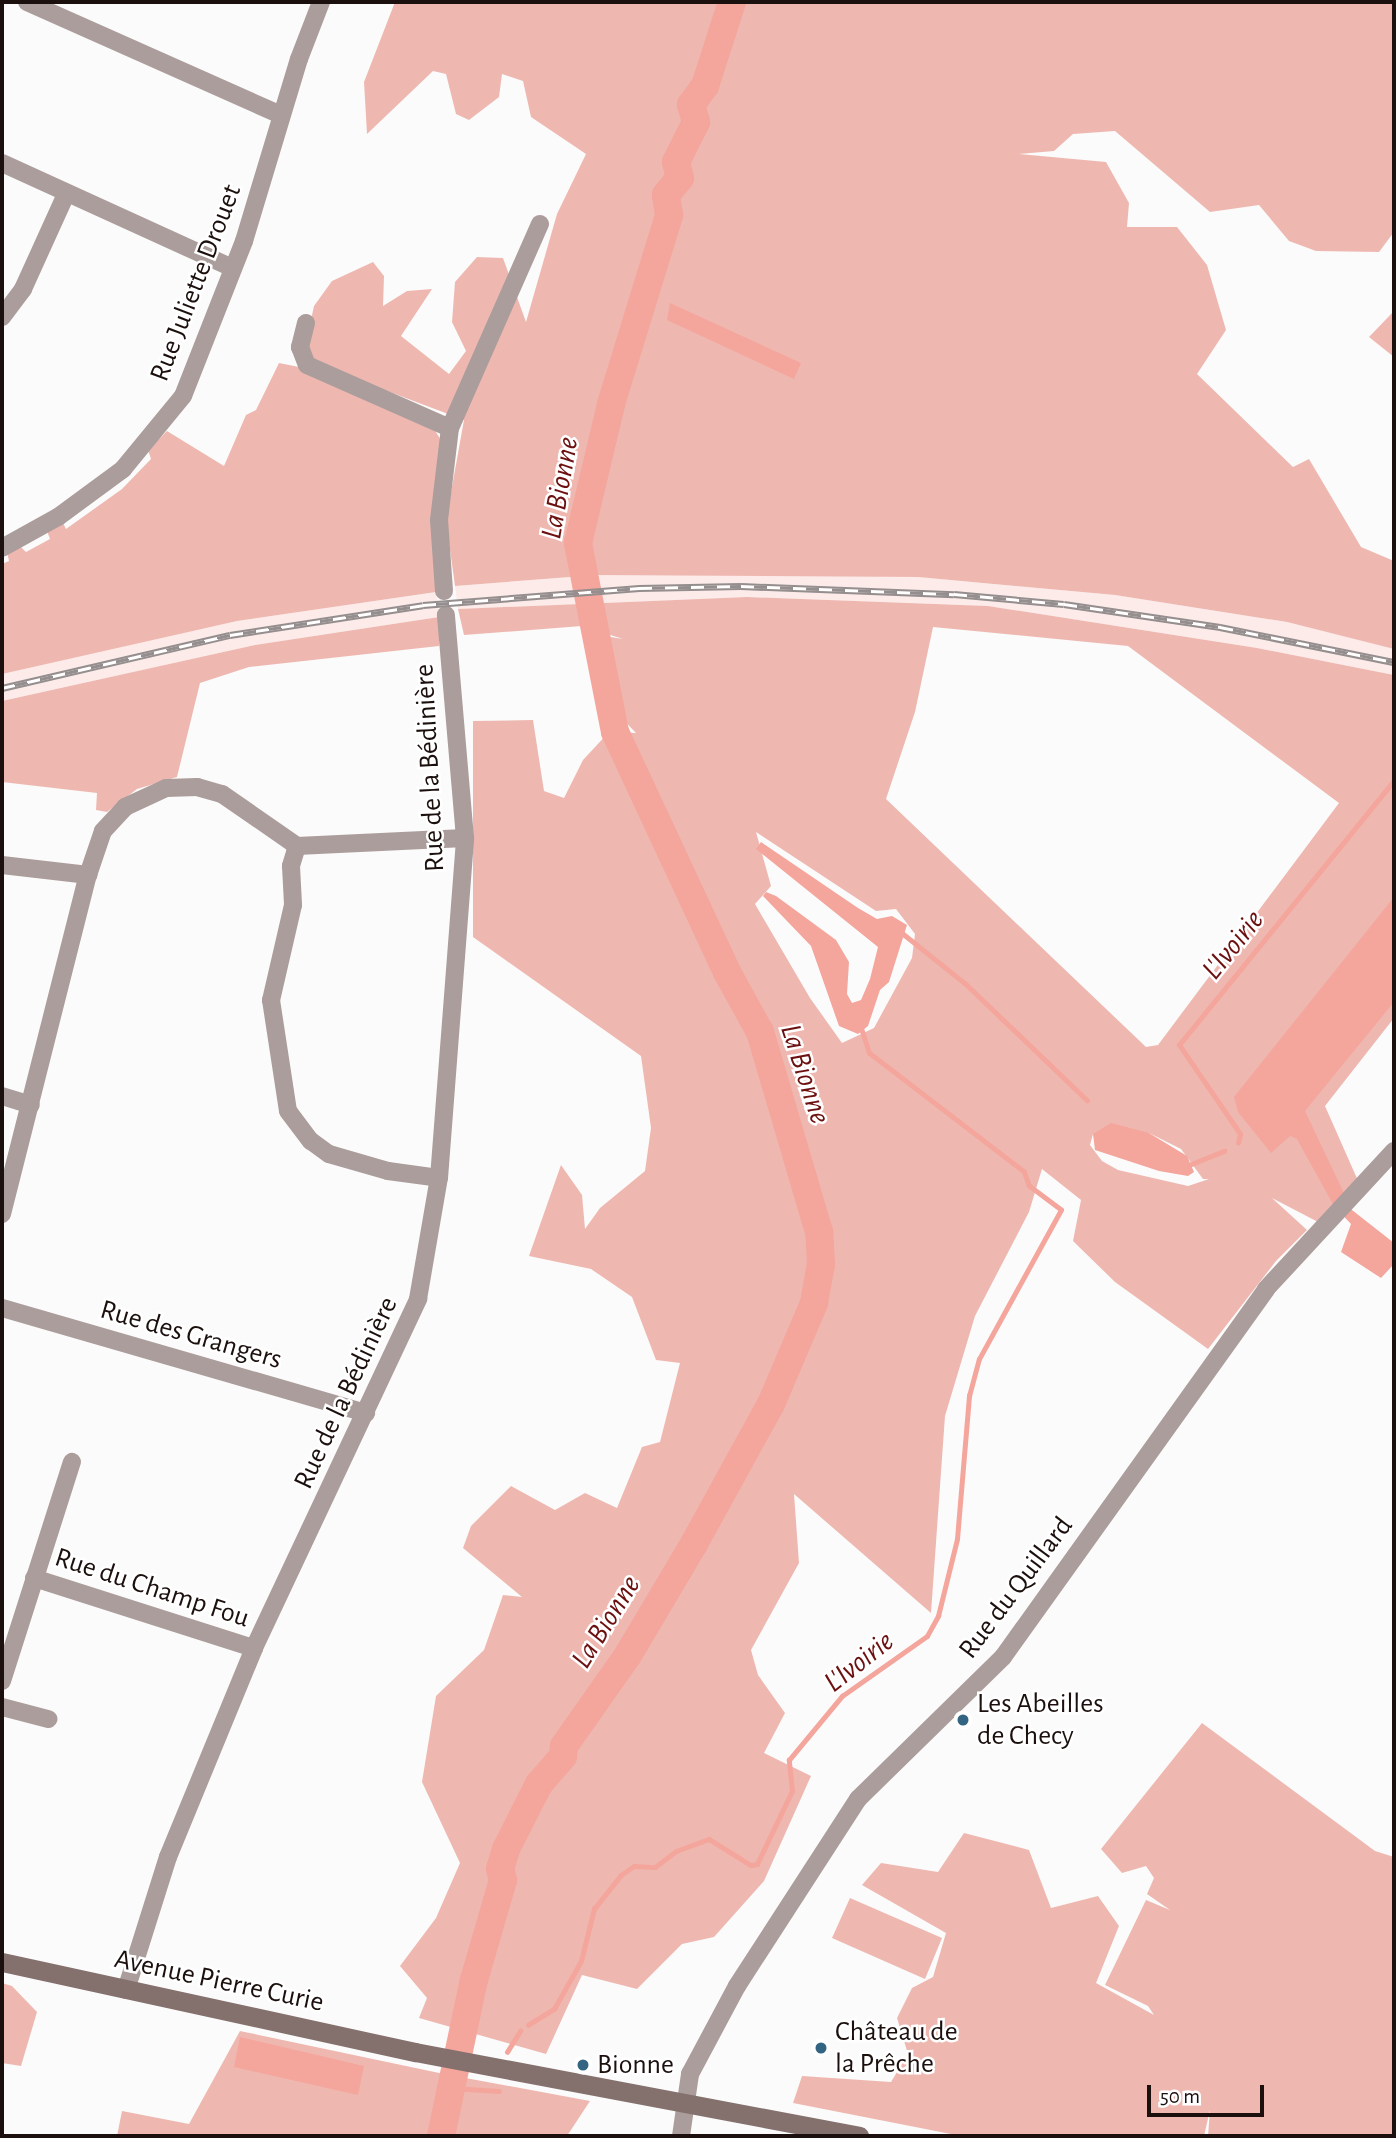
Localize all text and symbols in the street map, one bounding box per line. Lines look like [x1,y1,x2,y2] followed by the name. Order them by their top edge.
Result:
[143,180,249,386] street label: Rue Juliette Drouet
[533,434,587,542] water label: La Bionne
[408,663,452,873] street label: Rue de la Bédinière
[1194,903,1272,987] water label: L'Ivoirie
[772,1020,838,1128] water label: La Bionne
[287,1292,405,1494] street label: Rue de la Bédinière
[96,1293,286,1377] street label: Rue des Grangers
[952,1510,1080,1666] street label: Rue du Quillard
[51,1541,253,1635] street label: Rue du Champ Fou
[564,1569,648,1675] water label: La Bionne
[817,1623,901,1701] water label: L'Ivoirie
[977,1687,1104,1753] place label: Les Abeilles de Checy
[955,1712,971,1728] marker: Les Abeilles de Checy
[111,1942,327,2020] street label: Avenue Pierre Curie
[835,2015,958,2081] place label: Château de la Prêche
[813,2040,829,2056] marker: Château de la Prêche
[597,2048,674,2082] place label: Bionne
[575,2057,591,2073] marker: Bionne
[1151,2072,1268,2116] scale bar
[1160,2086,1200,2107] text: 50 m

